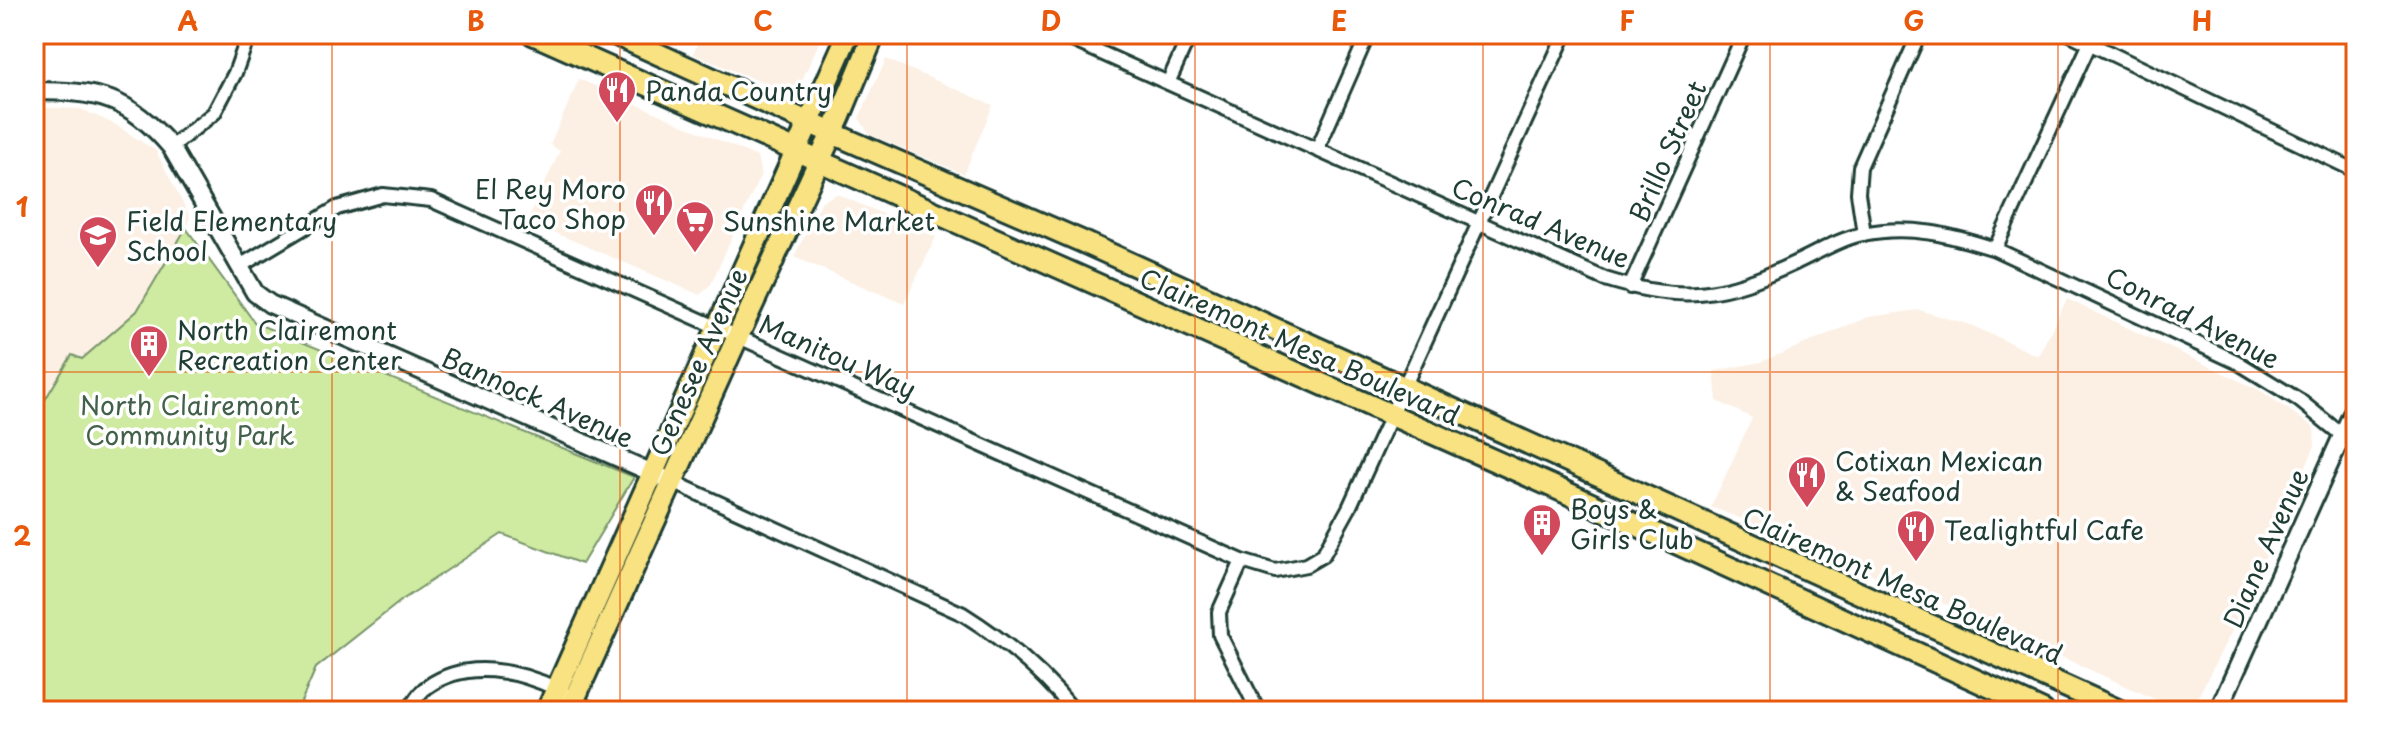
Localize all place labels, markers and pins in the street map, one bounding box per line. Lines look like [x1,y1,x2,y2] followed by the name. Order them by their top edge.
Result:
[596,69,638,124] restaurant icon: Panda Country
[645,71,832,110] place label: Panda Country
[475,169,626,238] place label: El Rey Moro Taco Shop
[633,182,675,237] restaurant icon: El Rey Moro Taco Shop
[674,199,716,254] supermarket icon: Sunshine Market
[126,201,337,270] place label: Field Elementary School
[723,201,935,240] place label: Sunshine Market
[77,214,119,269] school or university icon: Field Elementary School
[177,310,403,379] place label: North Clairemont Recreation Center
[128,323,170,378] building icon: North Clairemont Recreation Center
[1835,441,2043,510] place label: Cotixan Mexican & Seafood
[1786,454,1828,509] restaurant icon: Cotixan Mexican & Seafood
[1570,489,1694,558] place label: Boys & Girls Club
[1521,502,1563,557] building icon: Boys & Girls Club
[1895,508,1937,563] restaurant icon: Tealightful Cafe
[1944,510,2144,549] place label: Tealightful Cafe

